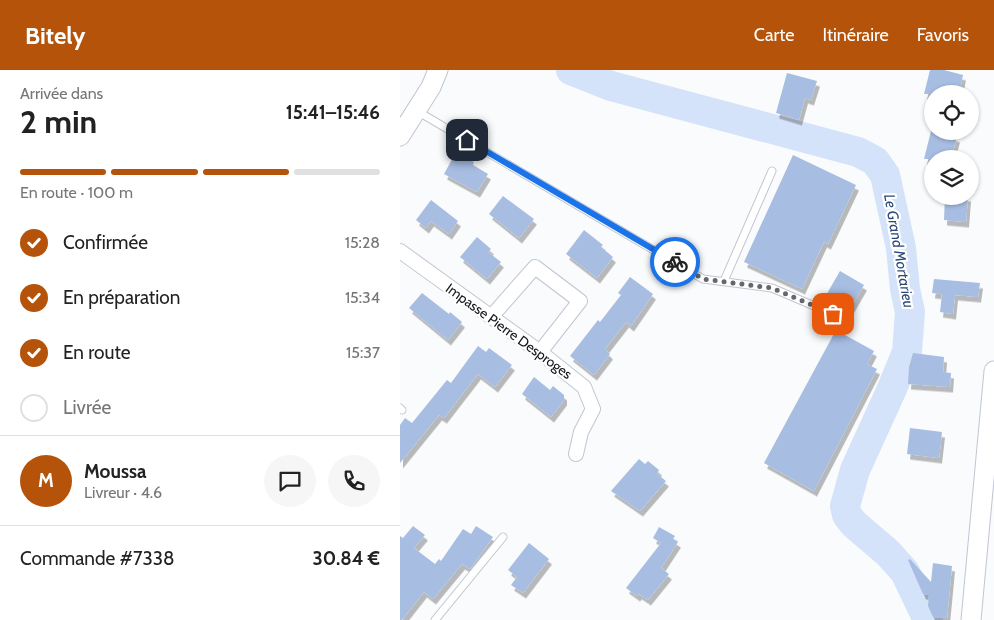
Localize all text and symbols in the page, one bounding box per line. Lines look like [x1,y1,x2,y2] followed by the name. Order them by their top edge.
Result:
[25,21,85,50] text: Bitely
[754,24,794,46] text: Carte
[822,24,889,46] text: Itinéraire
[917,24,969,46] text: Favoris
[20,84,103,103] text: Arrivée dans
[924,85,979,205] map controls
[924,85,979,140] button: locate
[286,101,380,124] text: 15:41–15:46
[20,102,97,141] text: 2 min
[446,119,488,161] pin
[453,126,481,154] icon: home
[924,150,979,205] button: layers
[20,183,133,202] text: En route · 100 m
[880,193,918,309] water label: Le Grand Mortarieu
[20,229,48,257] icon: check
[63,231,148,254] text: Confirmée
[345,233,380,252] text: 15:28
[650,237,700,287] courier
[661,248,689,276] icon: bike
[442,279,576,383] street label: Impasse Pierre Desproges
[20,284,48,312] icon: check
[63,286,180,309] text: En préparation
[345,288,380,307] text: 15:34
[812,293,854,335] pin
[819,300,847,328] icon: bag
[20,339,48,367] icon: check
[63,341,130,364] text: En route
[346,343,380,362] text: 15:37
[63,396,111,419] text: Livrée
[264,455,316,507] button: chat
[328,455,380,507] button: phone
[84,460,146,483] text: Moussa
[38,469,54,492] text: M
[84,483,162,502] text: Livreur · 4.6
[20,547,175,570] text: Commande #7338
[313,547,380,570] text: 30.84 €

